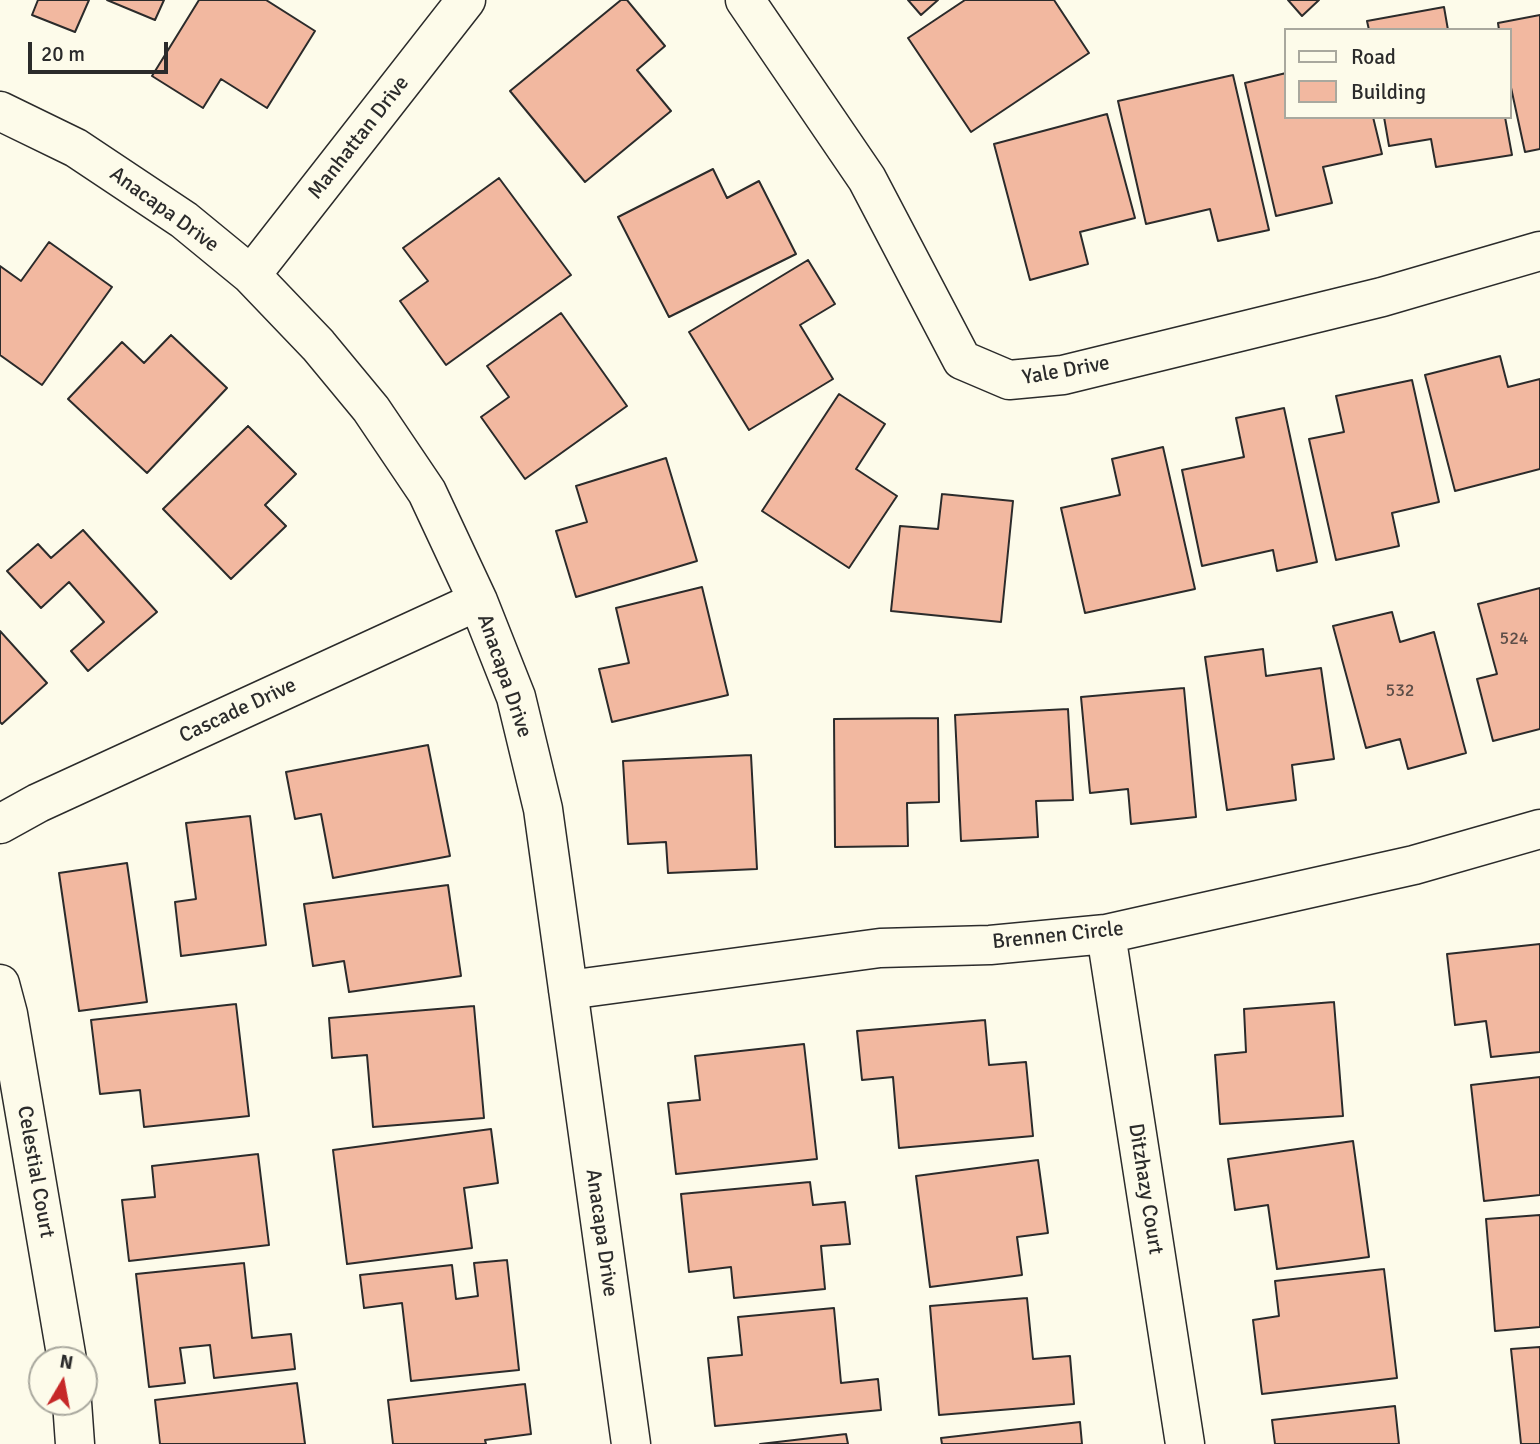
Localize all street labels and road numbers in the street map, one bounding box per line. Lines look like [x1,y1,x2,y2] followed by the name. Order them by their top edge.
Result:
[303,71,415,205] street label: Manhattan Drive
[105,162,223,258] street label: Anacapa Drive
[1020,351,1112,391] street label: Yale Drive
[471,611,537,741] street label: Anacapa Drive
[176,673,300,749] street label: Cascade Drive
[991,917,1125,955] street label: Brennen Circle
[11,1104,59,1240] street label: Celestial Court
[1122,1122,1168,1256] street label: Ditzhazy Court
[580,1167,622,1299] street label: Anacapa Drive

